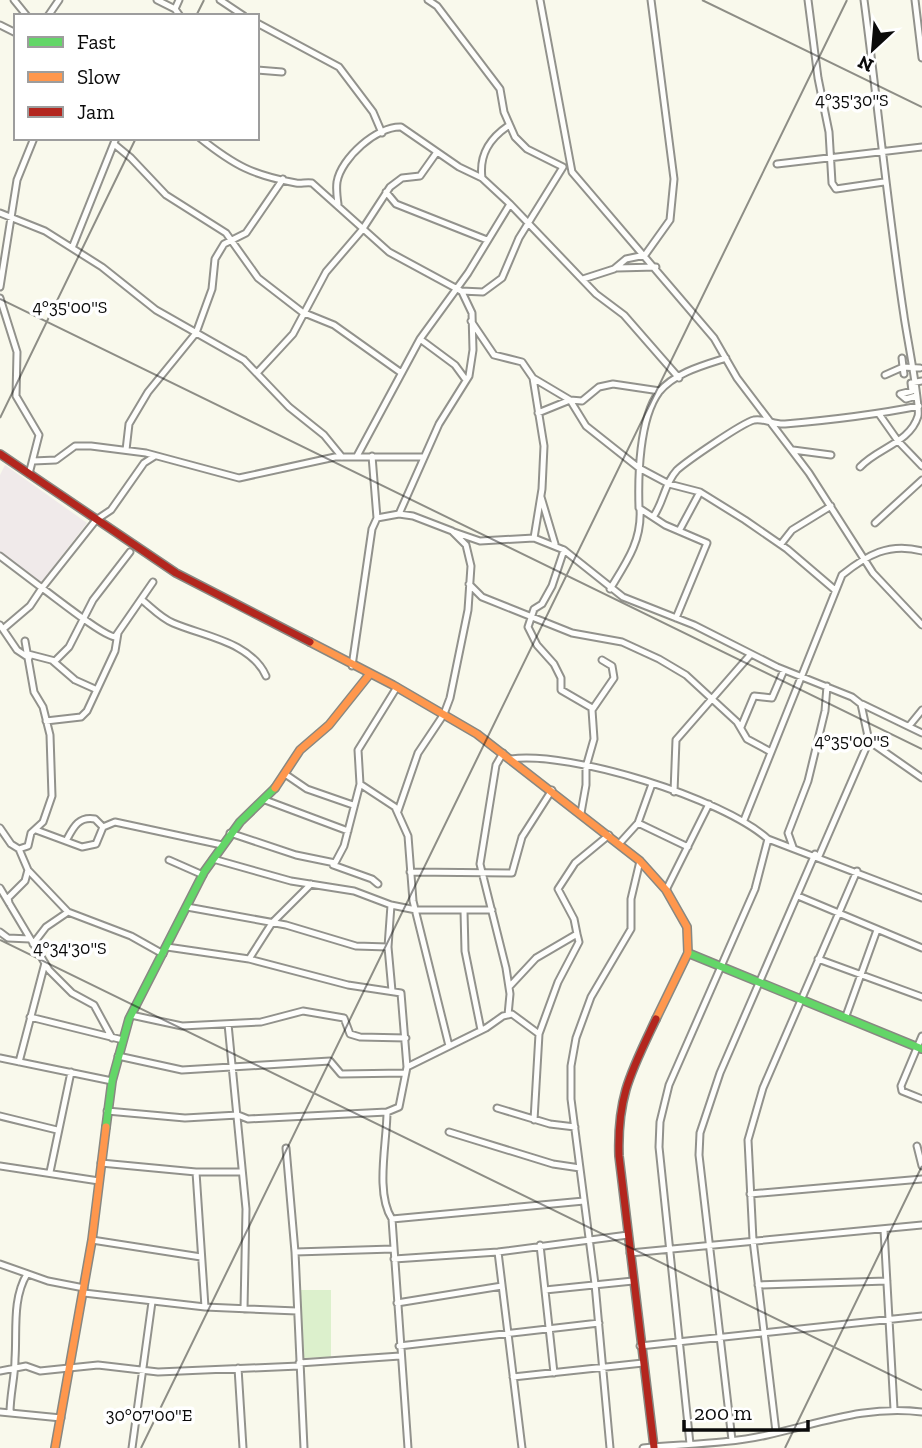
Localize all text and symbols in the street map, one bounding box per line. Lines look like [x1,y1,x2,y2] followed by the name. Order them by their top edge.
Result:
[14,14,259,140] legend
[838,14,908,84] north arrow
[77,29,116,54] text: Fast
[854,50,877,77] text: N
[77,64,120,89] text: Slow
[815,89,889,111] text: 4°35'30"S
[77,99,114,124] text: Jam
[33,296,107,318] text: 4°35'00"S
[815,730,889,752] text: 4°35'00"S
[33,937,107,959] text: 4°34'30"S
[684,1388,808,1432] scale bar
[694,1400,752,1425] text: 200 m
[106,1404,192,1426] text: 30°07'00"E

